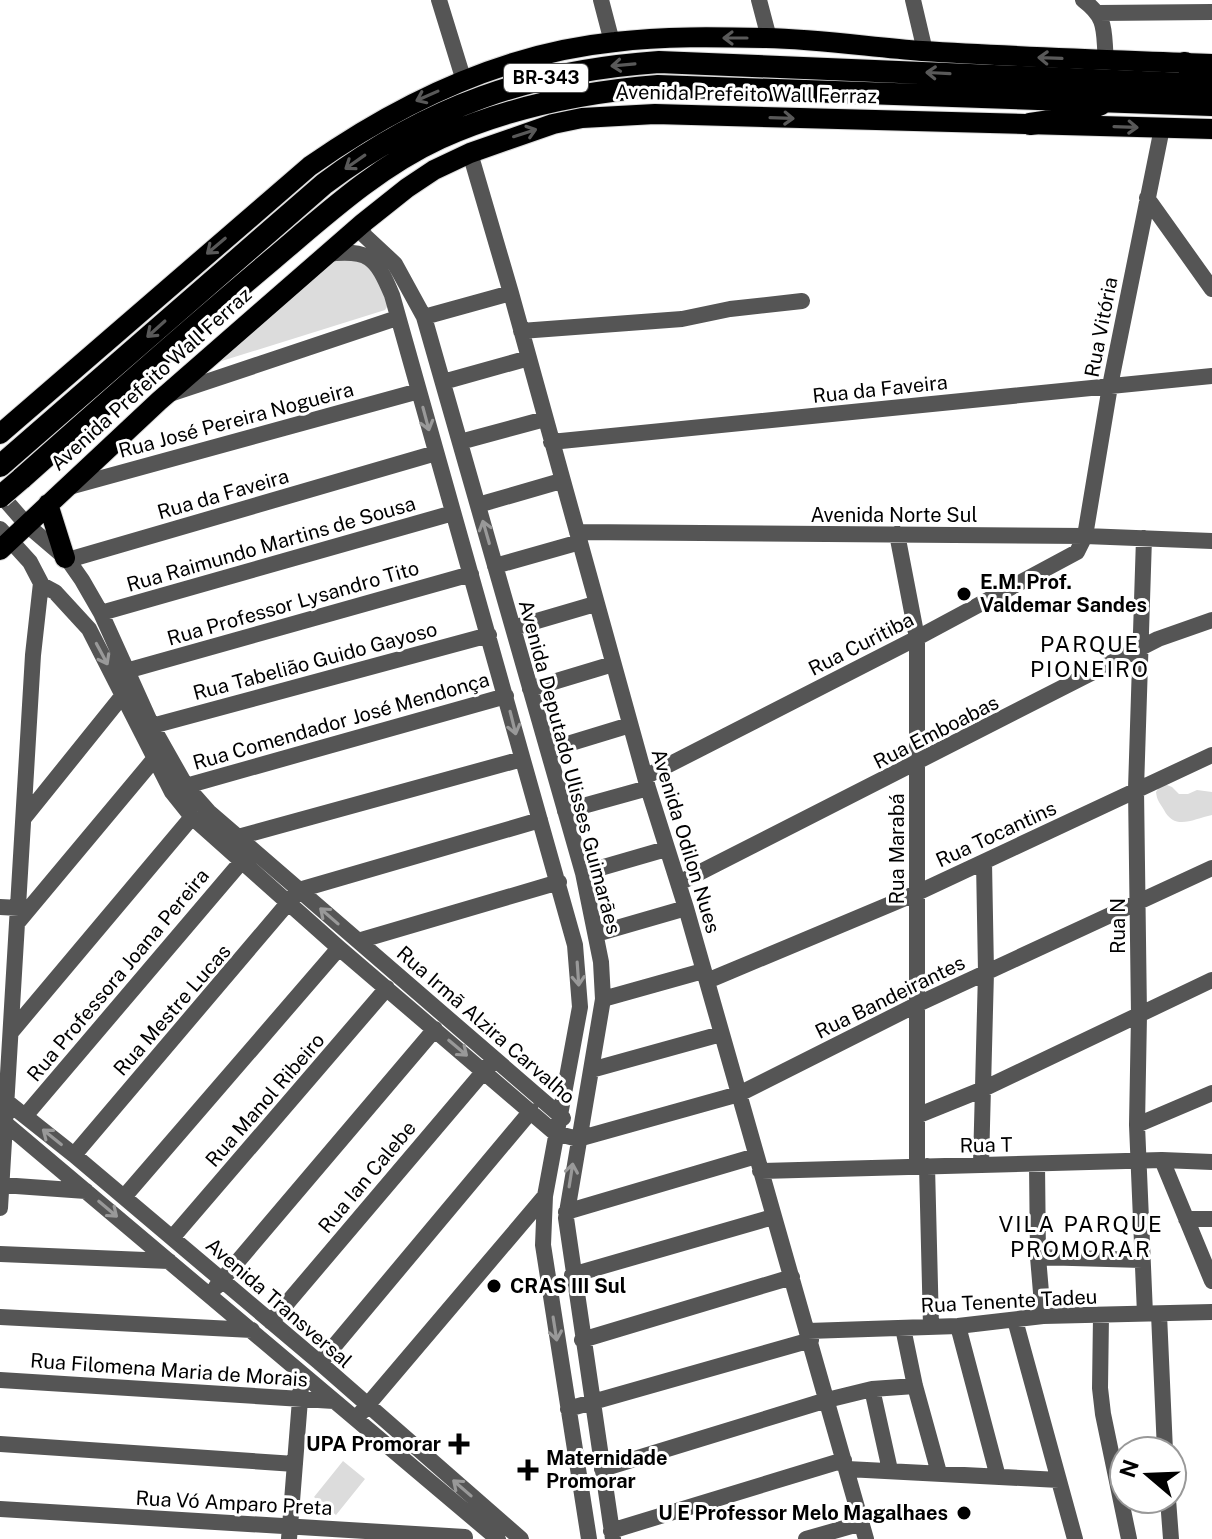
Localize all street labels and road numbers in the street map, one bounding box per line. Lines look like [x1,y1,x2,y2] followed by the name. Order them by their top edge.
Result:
[504,64,588,92] road number: BR-343
[615,80,877,108] street label: Avenida Prefeito Wall Ferraz
[1080,275,1122,379] street label: Rua Vitória
[46,282,256,476] street label: Avenida Prefeito Wall Ferraz
[811,370,949,408] street label: Rua da Faveira
[116,377,356,463] street label: Rua José Pereira Nogueira
[154,464,292,524] street label: Rua da Faveira
[124,491,418,597] street label: Rua Raimundo Martins de Sousa
[810,503,978,527] street label: Avenida Norte Sul
[164,556,422,650] street label: Rua Professor Lysandro Tito
[514,597,626,937] street label: Avenida Deputado Ulisses Guimarães
[804,607,918,681] street label: Rua Curitiba
[190,617,440,705] street label: Rua Tabelião Guido Gayoso
[190,667,492,775] street label: Rua Comendador José Mendonça
[869,690,1003,774] street label: Rua Emboabas
[647,746,725,936] street label: Avenida Odilon Nues
[885,794,909,904] street label: Rua Marabá
[932,796,1060,872] street label: Rua Tocantins
[22,864,214,1086] street label: Rua Professora Joana Pereira
[1106,898,1130,954] street label: Rua N
[108,939,236,1081] street label: Rua Mestre Lucas
[392,941,580,1109] street label: Rua Irmã Alzira Carvalho
[811,950,969,1044] street label: Rua Bandeirantes
[200,1028,330,1172] street label: Rua Manol Ribeiro
[313,1116,421,1238] street label: Rua Ian Calebe
[959,1133,1013,1157] street label: Rua T
[201,1233,357,1373] street label: Avenida Transversal
[920,1284,1098,1318] street label: Rua Tenente Tadeu
[29,1348,309,1392] street label: Rua Filomena Maria de Morais
[135,1486,333,1520] street label: Rua Vó Amparo Preta

